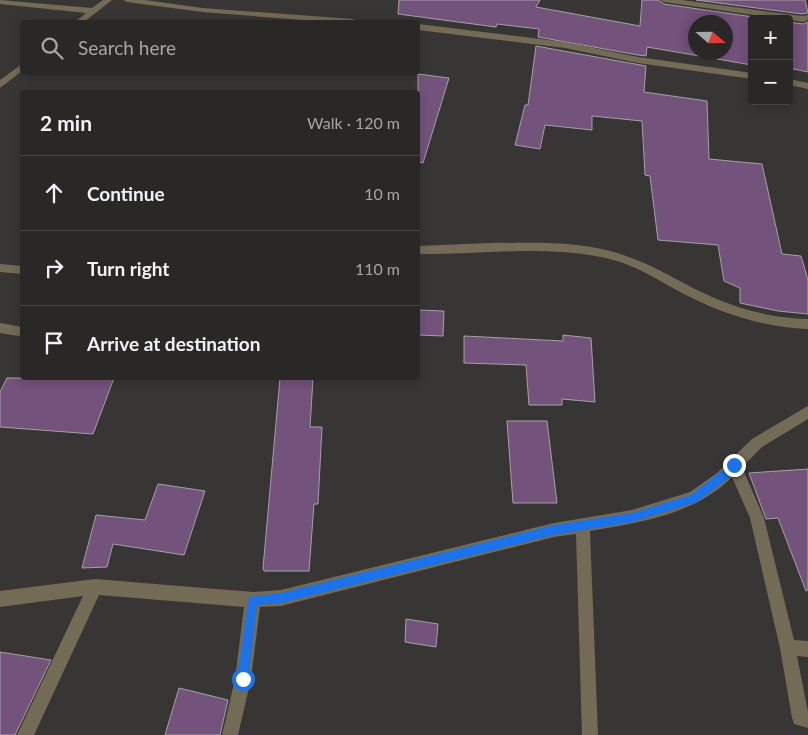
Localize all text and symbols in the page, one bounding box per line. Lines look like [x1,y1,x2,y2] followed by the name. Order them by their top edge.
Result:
[688,15,733,60] north arrow
[748,15,793,105] map controls
[748,15,793,60] button: +
[20,20,420,75] search box
[38,34,66,62] icon: search
[78,36,176,59] text: Search here
[748,60,793,105] button: −
[40,110,92,135] text: 2 min
[307,113,400,132] text: Walk · 120 m
[40,179,68,207] icon: ahead
[87,182,165,205] text: Continue
[364,184,400,203] text: 10 m
[40,254,68,282] icon: right
[87,257,169,280] text: Turn right
[355,259,400,278] text: 110 m
[40,329,68,357] icon: arrive
[87,332,260,355] text: Arrive at destination
[723,454,746,477] route end
[232,668,255,691] route start

